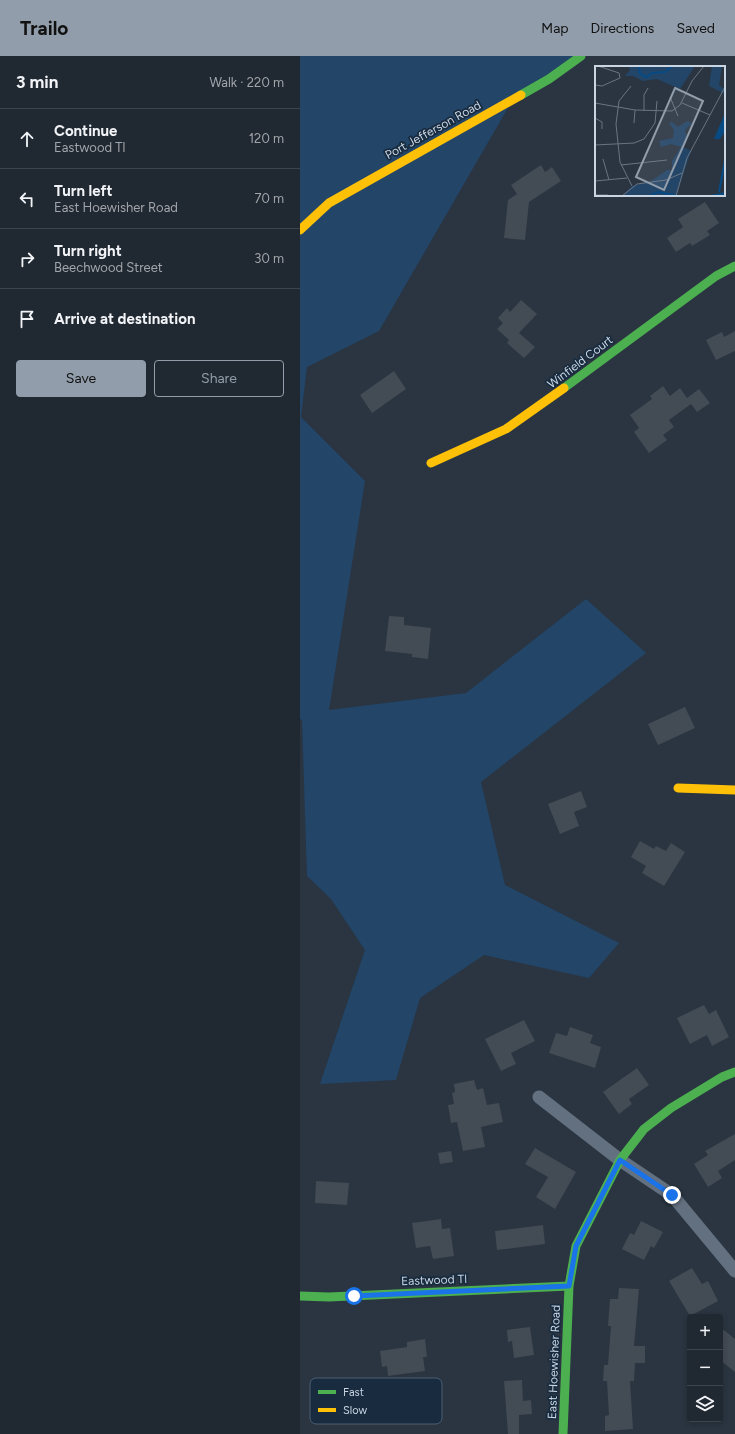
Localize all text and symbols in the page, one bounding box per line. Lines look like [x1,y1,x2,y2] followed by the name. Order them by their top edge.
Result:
[20,17,68,40] text: Trailo
[541,20,569,37] text: Map
[591,20,654,37] text: Directions
[676,20,715,37] text: Saved
[595,66,725,196] inset map
[16,72,58,92] text: 3 min
[209,75,284,90] text: Walk · 220 m
[383,98,483,162] street label: Port Jefferson Road
[54,122,117,140] text: Continue
[16,128,38,150] icon: ahead
[249,131,284,146] text: 120 m
[54,140,125,155] text: Eastwood Tl
[54,182,112,200] text: Turn left
[16,188,38,210] icon: left
[254,191,284,206] text: 70 m
[54,200,178,215] text: East Hoewisher Road
[54,242,122,260] text: Turn right
[16,248,38,270] icon: right
[254,251,284,266] text: 30 m
[54,260,163,275] text: Beechwood Street
[16,308,38,330] icon: arrive
[54,310,195,328] text: Arrive at destination
[545,333,616,391] street label: Winfield Court
[16,360,146,397] button: Save
[154,360,284,397] button: Share
[663,1186,681,1204] route end
[401,1272,467,1288] street label: Eastwood Tl
[345,1287,363,1305] route start
[545,1305,563,1419] street label: East Hoewisher Road
[687,1314,723,1422] map controls
[687,1314,723,1350] button: +
[687,1350,723,1386] button: −
[310,1378,442,1424] legend
[343,1386,364,1399] text: Fast
[687,1386,723,1422] button: layers
[343,1404,367,1417] text: Slow

